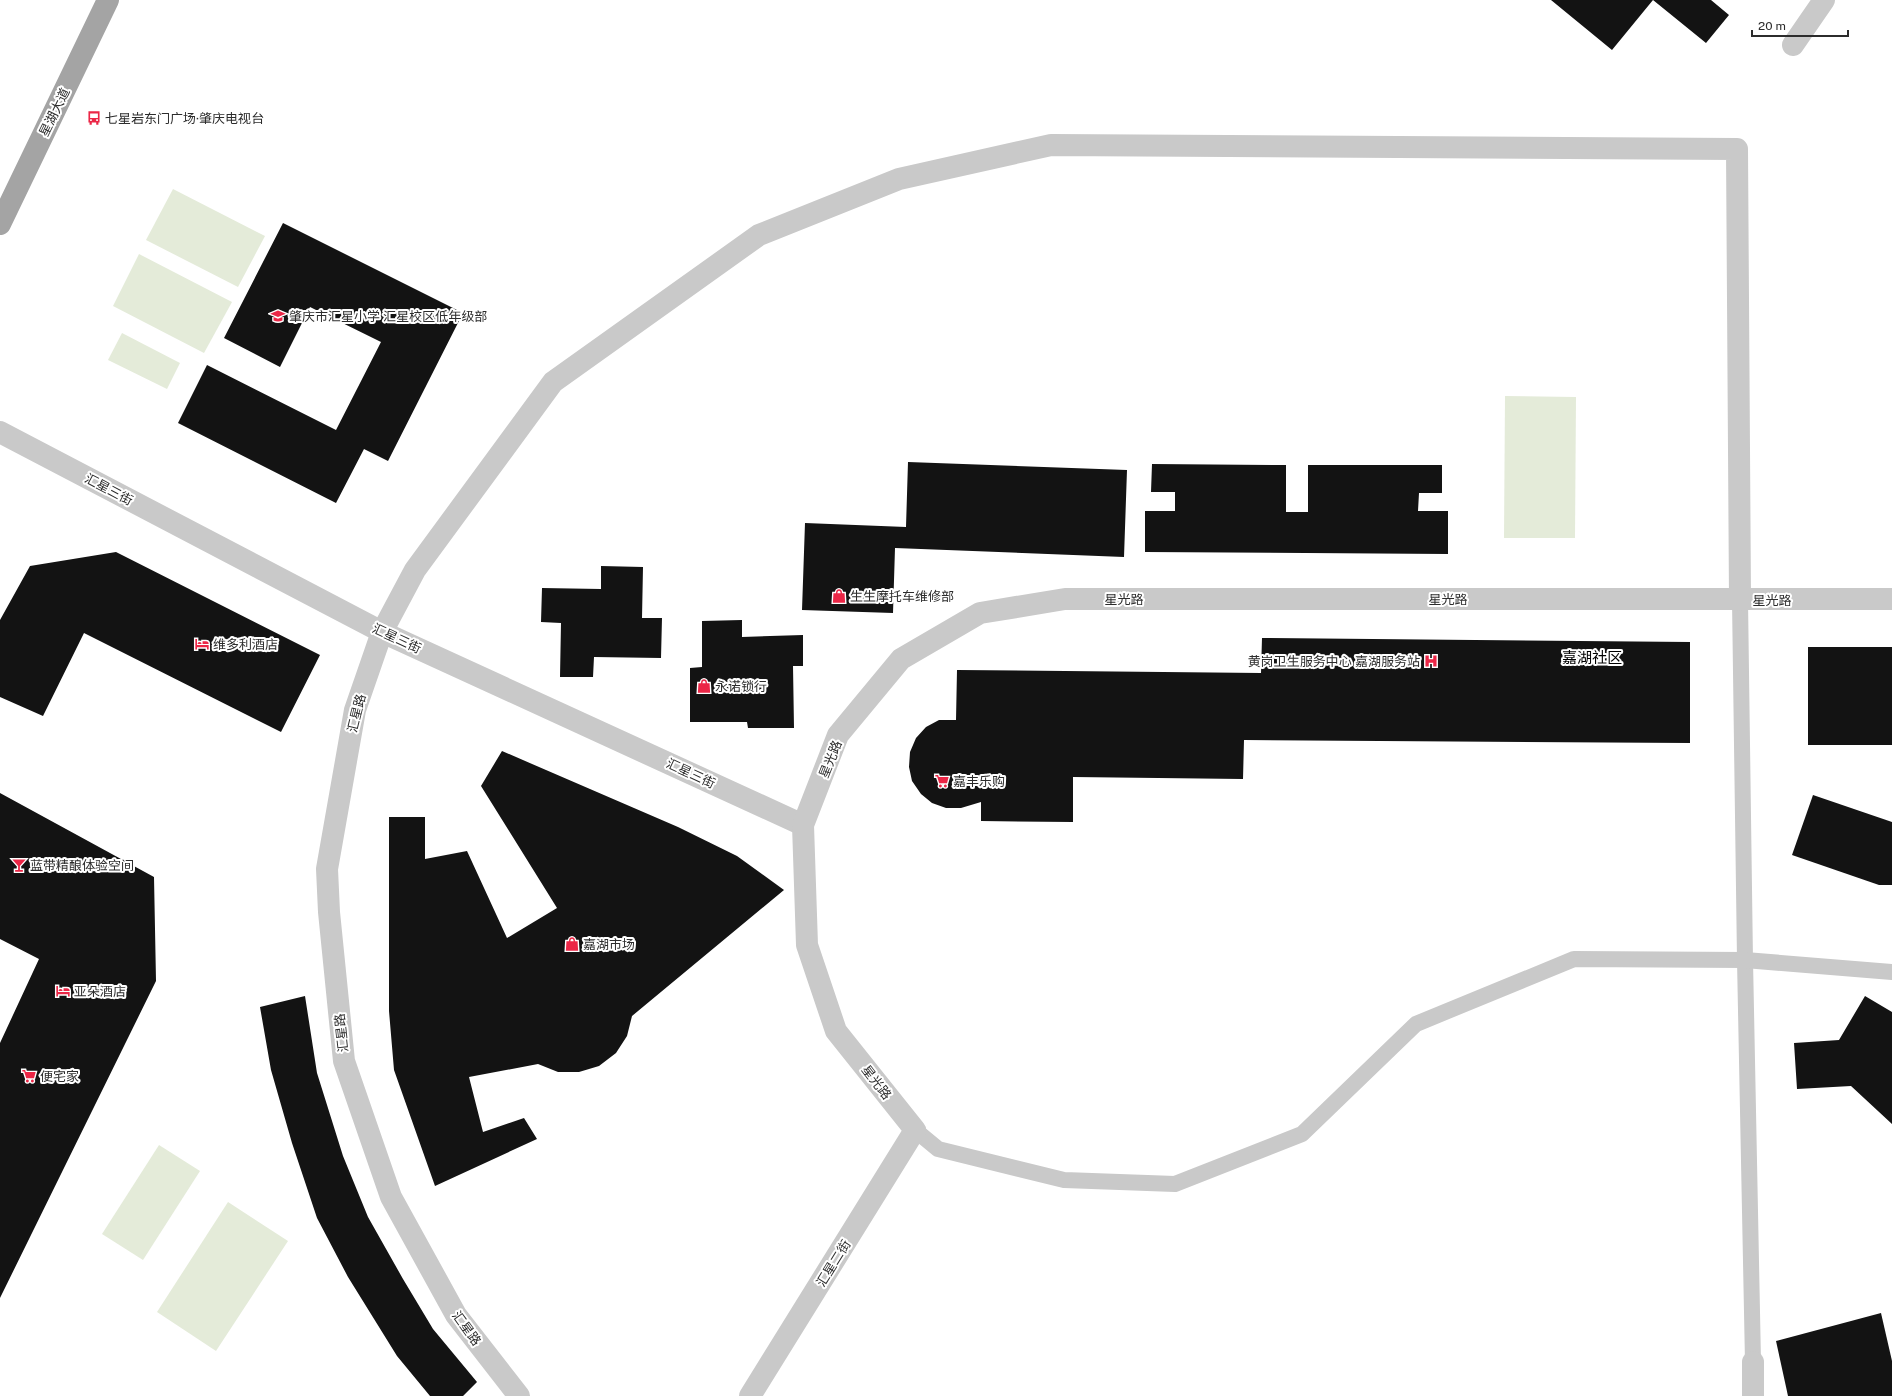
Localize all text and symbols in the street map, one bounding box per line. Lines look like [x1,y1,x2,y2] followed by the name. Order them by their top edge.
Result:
[1752,12,1848,38] scale bar
[1758,19,1786,33] text: 20 m
[36,86,73,139] street label: 星湖大道
[86,110,102,126] bus stop icon: 七星岩东门广场·肇庆电视台
[105,111,264,126] place label: 七星岩东门广场·肇庆电视台
[270,308,286,324] school or university icon: 肇庆市汇星小学 汇星校区低年级部
[289,309,487,324] place label: 肇庆市汇星小学 汇星校区低年级部
[82,471,135,508] street label: 汇星三街
[831,588,847,604] shop icon: 生生摩托车维修部
[850,589,954,604] place label: 生生摩托车维修部
[1104,592,1144,607] street label: 星光路
[1428,592,1468,607] street label: 星光路
[1752,593,1792,608] street label: 星光路
[370,621,424,656] street label: 汇星三街
[194,636,210,652] hotel icon: 维多利酒店
[213,637,278,652] place label: 维多利酒店
[1562,649,1622,666] district label: 嘉湖社区
[1423,653,1439,669] hospital icon: 黄岗卫生服务中心 嘉湖服务站
[1248,654,1420,669] place label: 黄岗卫生服务中心 嘉湖服务站
[696,678,712,694] shop icon: 永诺锁行
[715,679,767,694] place label: 永诺锁行
[344,692,368,734] street label: 汇星路
[816,738,845,780] street label: 星光路
[664,756,718,791] street label: 汇星三街
[934,773,950,789] supermarket icon: 嘉丰乐购
[953,774,1005,789] place label: 嘉丰乐购
[11,857,27,873] bar icon: 蓝带精酿体验空间
[30,858,134,873] place label: 蓝带精酿体验空间
[564,936,580,952] shop icon: 嘉湖市场
[583,937,635,952] place label: 嘉湖市场
[55,983,71,999] hotel icon: 亚朵酒店
[74,984,126,999] place label: 亚朵酒店
[332,1013,351,1053] street label: 汇星路
[859,1062,895,1102] street label: 星光路
[21,1068,37,1084] supermarket icon: 便宅家
[40,1069,79,1084] place label: 便宅家
[813,1237,854,1289] street label: 汇星二街
[449,1308,484,1348] street label: 汇星路

